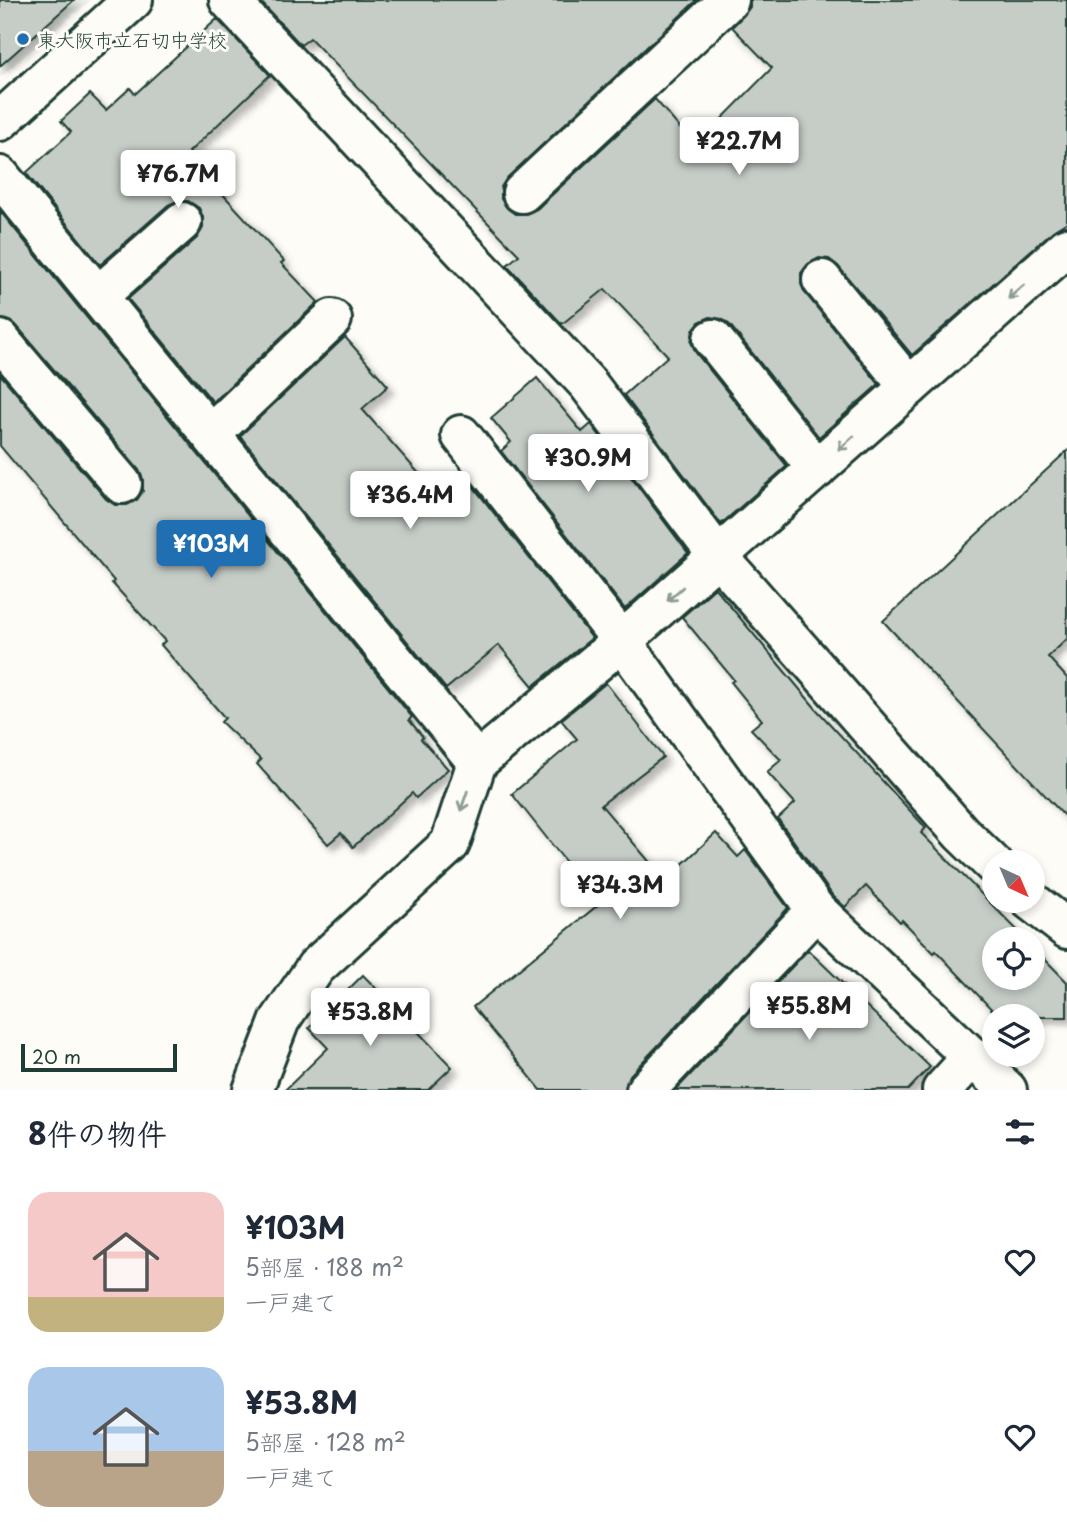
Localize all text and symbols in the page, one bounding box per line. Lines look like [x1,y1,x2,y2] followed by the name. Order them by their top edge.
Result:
[37,25,227,53] place label: 東大阪市立石切中学校
[15,31,31,47] marker: 東大阪市立石切中学校
[682,118,796,177] pin: ¥22.7M
[696,122,782,157] text: ¥22.7M
[121,150,235,210] pin: ¥76.7M
[137,155,219,190] text: ¥76.7M
[1007,284,1025,300] one-way arrow
[531,434,645,494] pin: ¥30.9M
[837,435,855,451] one-way arrow
[544,439,632,474] text: ¥30.9M
[353,472,467,531] pin: ¥36.4M
[366,476,454,511] text: ¥36.4M
[162,520,260,580] pin: ¥103M
[173,525,249,560] text: ¥103M
[667,586,685,602] one-way arrow
[457,790,470,812] one-way arrow
[982,850,1045,914] north arrow
[982,850,1045,1067] map controls
[563,862,677,921] pin: ¥34.3M
[576,866,664,901] text: ¥34.3M
[982,927,1045,990] button: locate
[752,982,866,1042] pin: ¥55.8M
[766,987,852,1022] text: ¥55.8M
[313,988,427,1048] pin: ¥53.8M
[327,993,413,1028] text: ¥53.8M
[982,1004,1045,1067] button: layers
[21,1041,177,1073] scale bar
[32,1042,81,1070] text: 20 m
[28,1110,167,1155] text: 8件の物件
[1001,1113,1039,1151] icon: filters
[245,1204,345,1249] text: ¥103M
[84,1220,168,1304] icon: home
[1001,1243,1039,1281] icon: heart
[245,1249,404,1284] text: 5部屋 · 188 m²
[245,1284,337,1319] text: 一戸建て
[245,1379,358,1424] text: ¥53.8M
[84,1395,168,1479] icon: home
[1001,1418,1039,1456] icon: heart
[245,1424,406,1459] text: 5部屋 · 128 m²
[245,1459,337,1494] text: 一戸建て

